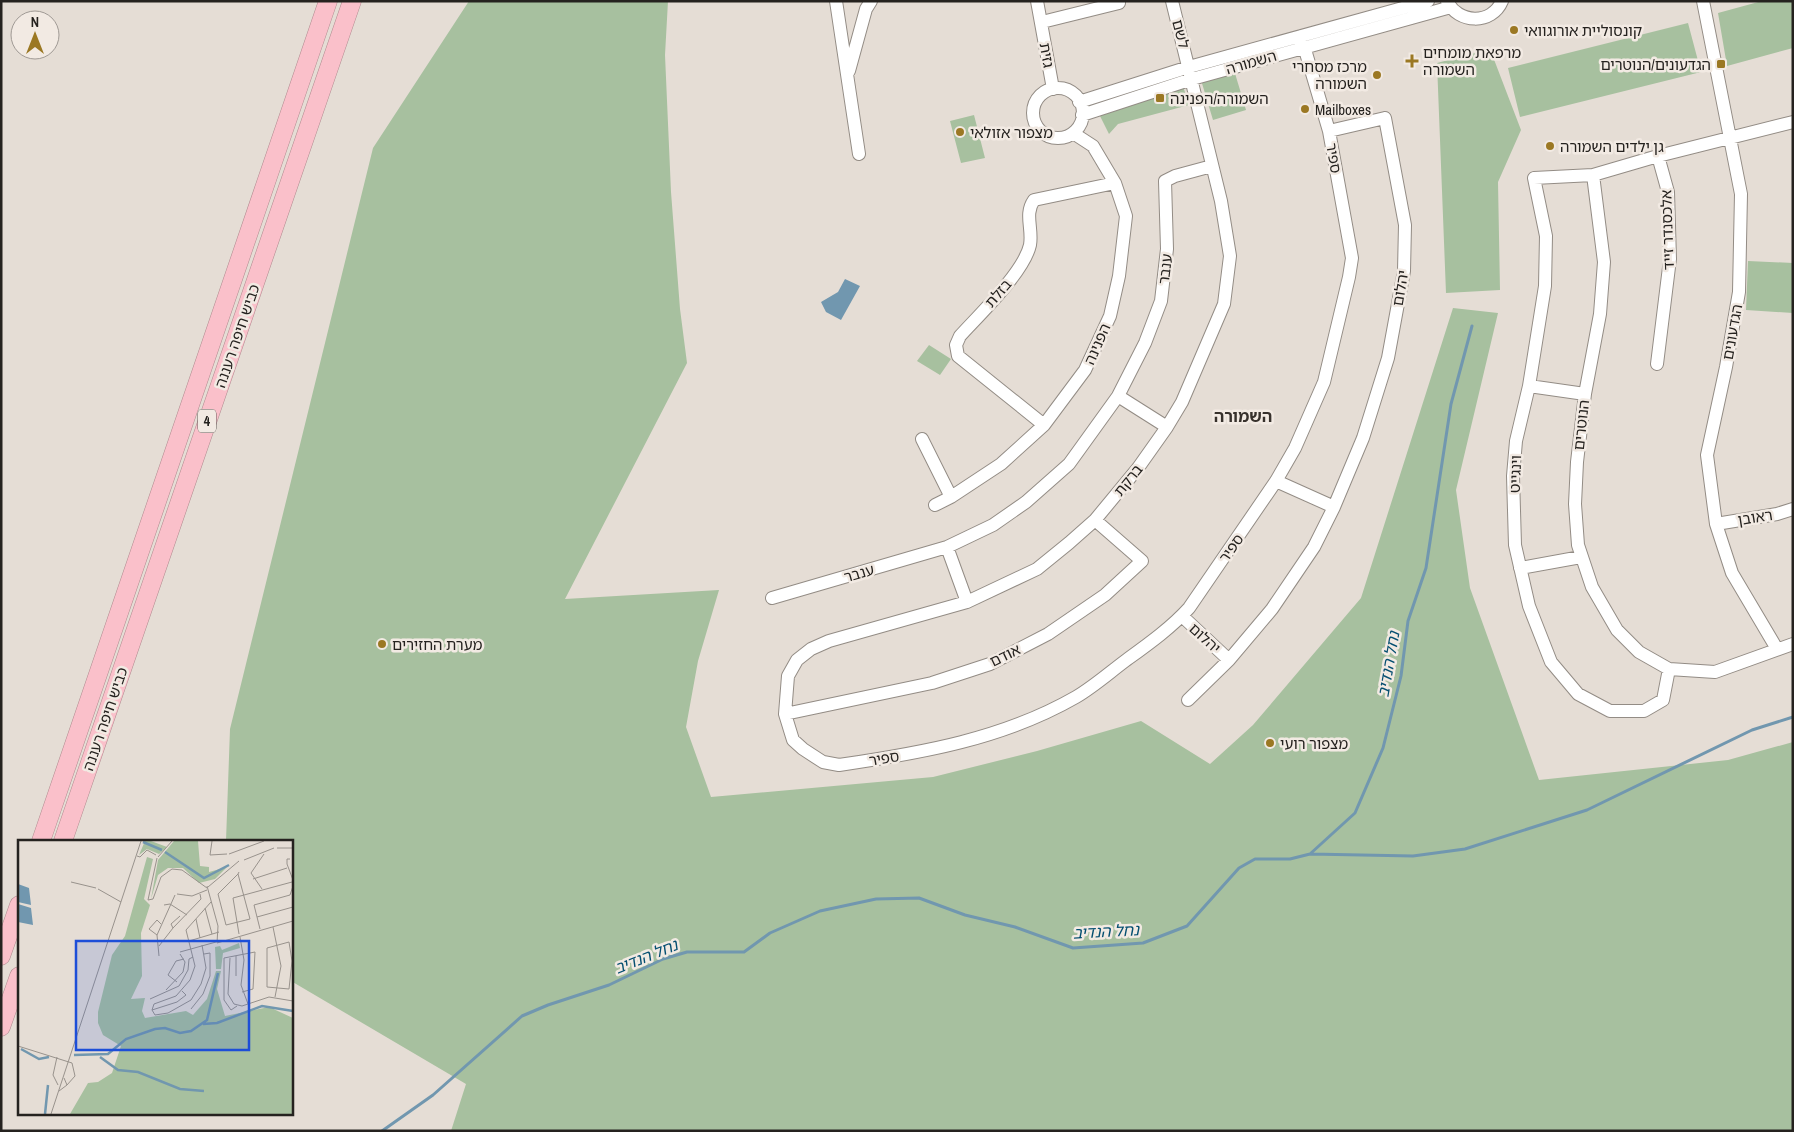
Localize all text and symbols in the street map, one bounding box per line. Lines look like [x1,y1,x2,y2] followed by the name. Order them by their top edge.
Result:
[10,10,60,60] north arrow
[31,13,39,31] text: N
[1167,17,1195,51] street label: לשם
[1524,20,1642,41] place label: קונסוליית אורוגוואי
[1508,24,1520,36] marker: קונסוליית אורוגוואי
[1034,41,1060,69] street label: גזית
[1423,42,1521,80] place label: מרפאת מומחים השמורה
[1223,45,1279,79] street label: השמורה
[1405,54,1419,68] marker: מרפאת מומחים השמורה
[1601,54,1711,75] place label: הגדעונים/הנוטרים
[1292,56,1367,94] place label: מרכז מסחרי השמורה
[1715,58,1727,70] marker: הגדעונים/הנוטרים
[1371,69,1383,81] marker: מרכז מסחרי השמורה
[1170,88,1269,109] place label: השמורה/הפנינה
[1154,92,1166,104] marker: השמורה/הפנינה
[1315,99,1371,120] place label: Mailboxes
[1299,103,1311,115] marker: Mailboxes
[970,122,1053,143] place label: מצפור אזולאי
[954,126,966,138] marker: מצפור אזולאי
[1560,136,1664,157] place label: גן ילדים השמורה
[1544,140,1556,152] marker: גן ילדים השמורה
[1321,141,1347,175] street label: ספיר
[1655,189,1679,271] street label: אלכסנדר זייד
[1153,252,1177,285] street label: ענבר
[1387,269,1413,307] street label: יהלום
[980,274,1017,312] street label: בזלת
[209,281,265,391] street label: כביש חיפה רעננה
[1717,302,1747,362] street label: הגדעונים
[1079,320,1115,368] street label: הפנינה
[1568,399,1594,451] street label: הנוטרים
[1214,405,1272,427] district label: השמורה
[198,410,216,432] road number: 4
[1504,455,1526,493] street label: וינגייט
[1109,459,1148,500] street label: ברקת
[1736,504,1774,530] street label: ראובן
[1214,530,1248,566] street label: ספיר
[841,559,877,587] street label: ענבר
[1185,618,1225,658] street label: יהלום
[1371,629,1405,699] water label: נחל הנדיב
[392,634,483,655] place label: מערת החזירים
[376,638,388,650] marker: מערת החזירים
[986,639,1024,671] street label: אודם
[77,664,133,774] street label: כביש חיפה רעננה
[1280,733,1348,754] place label: מצפור רועי
[1264,737,1276,749] marker: מצפור רועי
[867,745,901,771] street label: ספיר
[18,840,292,1114] inset map
[1072,918,1141,944] water label: נחל הנדיב
[611,933,682,979] water label: נחל הנדיב

